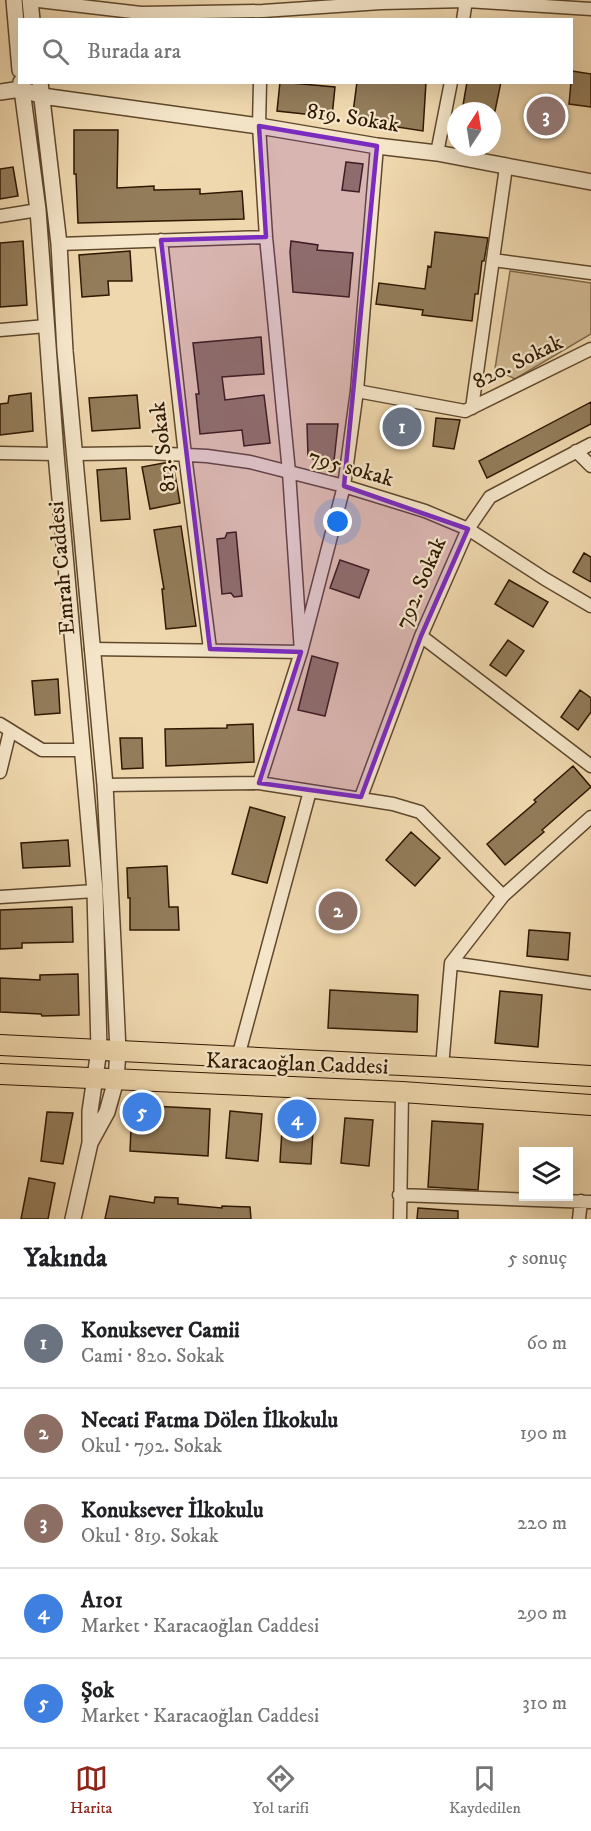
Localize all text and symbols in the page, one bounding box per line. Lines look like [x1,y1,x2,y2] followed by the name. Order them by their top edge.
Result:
[18,18,573,84] search box
[39,35,72,68] icon: search
[87,38,181,65] text: Burada ara
[526,94,566,138] pin: 3
[305,97,401,139] street label: 819. Sokak
[447,102,501,156] north arrow
[469,329,568,395] street label: 820. Sokak
[144,400,182,494] street label: 813. Sokak
[382,404,422,450] pin: 1
[305,443,397,493] street label: 795 sokak
[43,500,81,636] street label: Emrah Caddesi
[323,507,352,536] your location
[390,533,452,633] street label: 792. Sokak
[318,888,358,934] pin: 2
[205,1047,389,1081] street label: Karacaoğlan Caddesi
[122,1090,162,1134] pin: 5
[278,1096,316,1142] pin: 4
[519,1147,573,1201] map controls
[519,1147,573,1201] button: layers
[24,1242,107,1275] text: Yakında
[508,1246,567,1271] text: 5 sonuç
[81,1317,240,1344] text: Konuksever Camii
[40,1331,47,1356] text: 1
[527,1331,567,1356] text: 60 m
[81,1344,224,1369] text: Cami · 820. Sokak
[81,1407,338,1434] text: Necati Fatma Dölen İlkokulu
[39,1421,48,1446] text: 2
[520,1421,567,1446] text: 190 m
[81,1434,222,1459] text: Okul · 792. Sokak
[81,1497,264,1524] text: Konuksever İlkokulu
[40,1511,47,1536] text: 3
[517,1511,567,1536] text: 220 m
[81,1524,219,1549] text: Okul · 819. Sokak
[81,1587,123,1614] text: A101
[38,1601,49,1626] text: 4
[517,1601,567,1626] text: 290 m
[81,1614,319,1639] text: Market · Karacaoğlan Caddesi
[81,1677,114,1704] text: Şok
[39,1691,48,1716] text: 5
[522,1691,567,1716] text: 310 m
[81,1704,319,1729] text: Market · Karacaoğlan Caddesi
[70,1762,112,1818] tab: Harita
[253,1762,309,1818] tab: Yol tarifi
[449,1762,521,1818] tab: Kaydedilen

